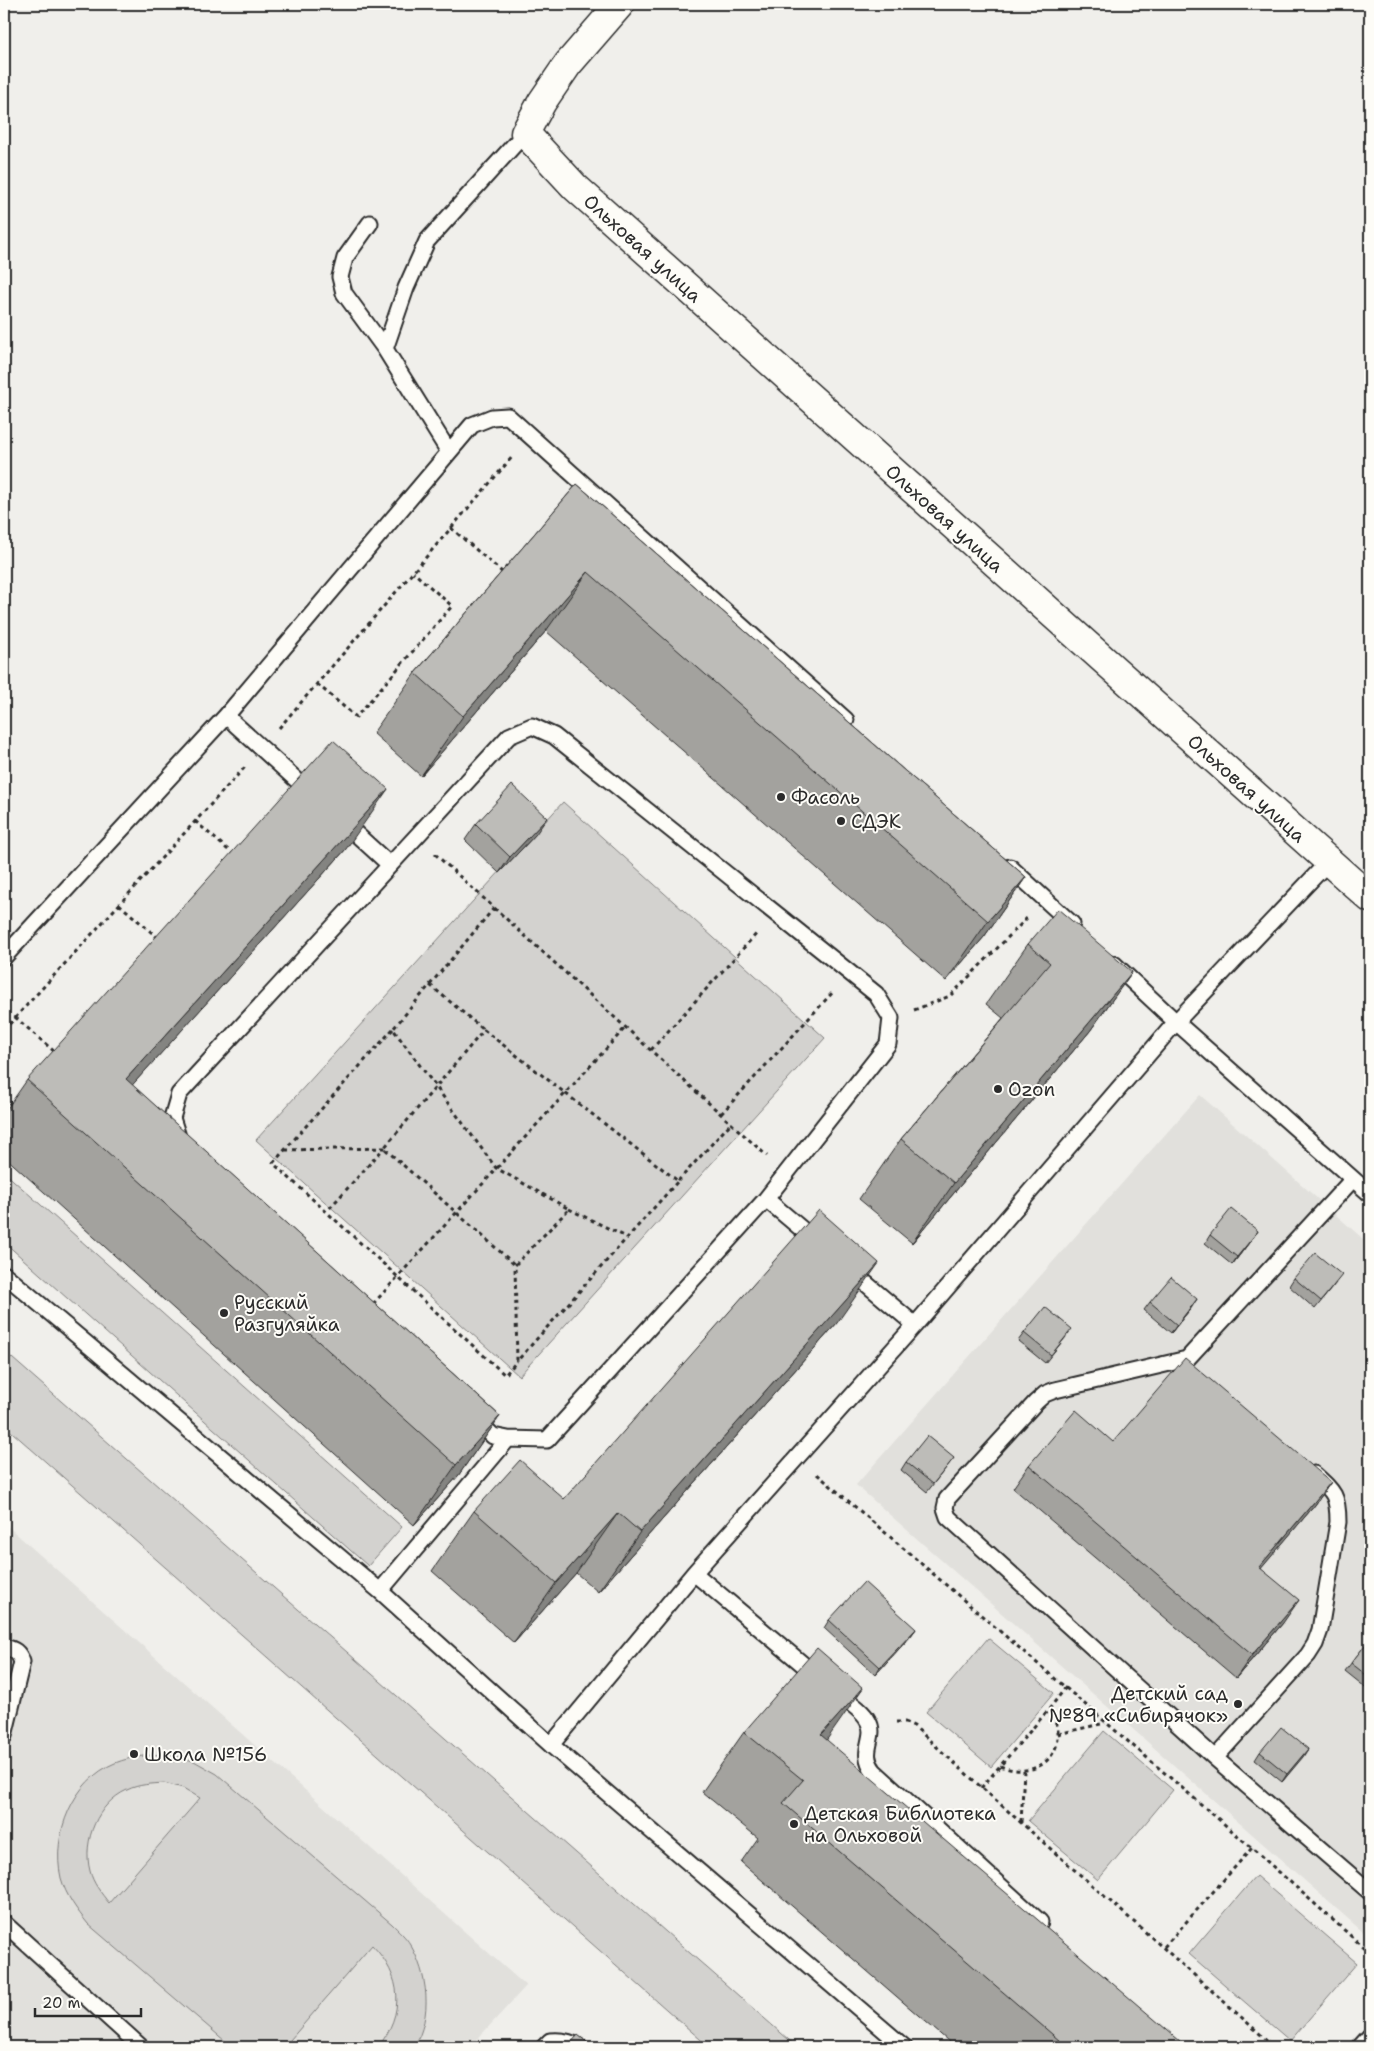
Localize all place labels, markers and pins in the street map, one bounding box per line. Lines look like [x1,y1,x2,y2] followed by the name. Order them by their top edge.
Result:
[791,785,860,810] place label: Фасоль
[775,791,787,803] marker: Фасоль
[851,809,901,834] place label: СДЭК
[835,815,847,827] marker: СДЭК
[1008,1077,1055,1102] place label: Ozon
[992,1083,1004,1095] marker: Ozon
[234,1290,340,1337] place label: Русский Разгуляйка
[218,1307,230,1319] marker: Русский Разгуляйка
[1049,1681,1228,1728] place label: Детский сад №89 «Сибирячок»
[1232,1698,1244,1710] marker: Детский сад №89 «Сибирячок»
[144,1742,267,1767] place label: Школа №156
[128,1748,140,1760] marker: Школа №156
[804,1801,996,1848] place label: Детская Библиотека на Ольховой
[788,1818,800,1830] marker: Детская Библиотека на Ольховой

